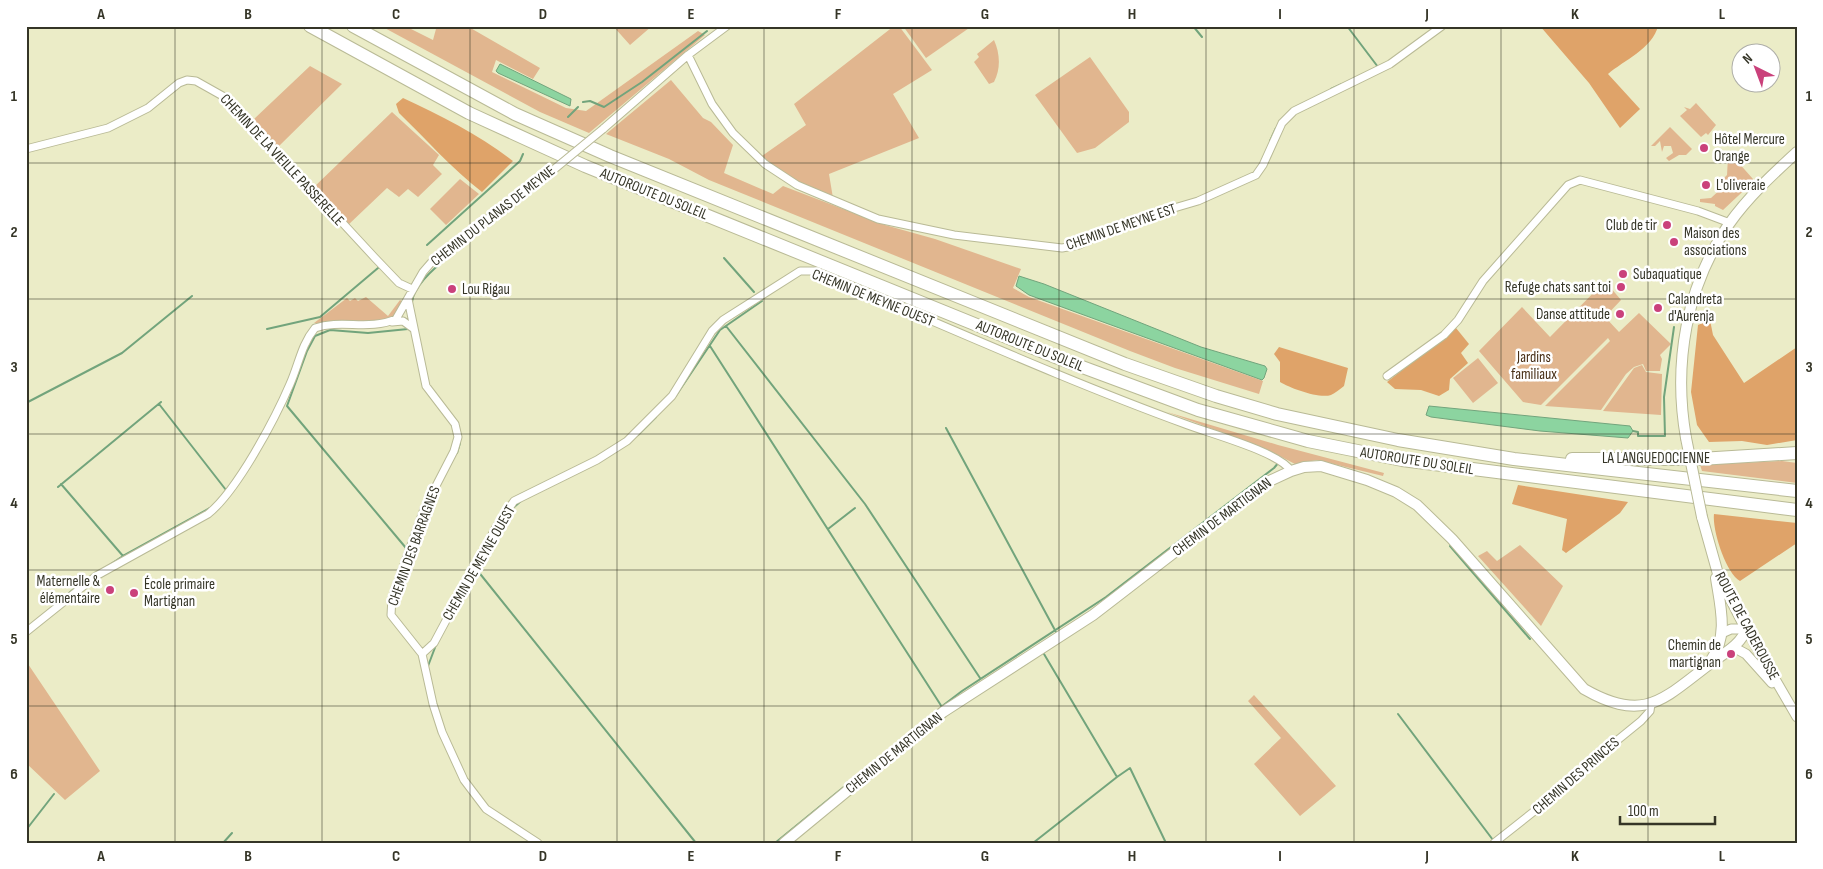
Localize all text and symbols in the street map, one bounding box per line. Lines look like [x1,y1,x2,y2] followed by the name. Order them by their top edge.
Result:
[96,5,105,24] text: A
[244,5,252,24] text: B
[392,5,400,24] text: C
[539,5,547,24] text: D
[688,5,695,24] text: E
[835,5,842,24] text: F
[981,5,989,24] text: G
[1128,5,1136,24] text: H
[1278,5,1282,24] text: I
[1424,5,1429,24] text: J
[1571,5,1579,24] text: K
[1719,5,1726,24] text: L
[1730,42,1780,92] north arrow
[1739,50,1756,68] text: N
[11,87,18,106] text: 1
[1806,87,1813,106] text: 1
[216,90,348,230] street label: CHEMIN DE LA VIEILLE PASSERELLE
[1714,130,1785,166] place label: Hôtel Mercure Orange
[1698,142,1710,154] marker: Hôtel Mercure Orange
[427,162,559,270] street label: CHEMIN DU PLANAS DE MEYNE
[596,163,711,224] street label: AUTOROUTE DU SOLEIL
[1716,176,1766,195] place label: L'oliveraie
[1700,179,1712,191] marker: L'oliveraie
[1063,199,1179,255] street label: CHEMIN DE MEYNE EST
[1606,216,1658,235] place label: Club de tir
[1661,219,1673,231] marker: Club de tir
[10,223,18,242] text: 2
[1805,223,1813,242] text: 2
[1684,224,1747,260] place label: Maison des associations
[1668,236,1680,248] marker: Maison des associations
[809,265,937,331] street label: CHEMIN DE MEYNE OUEST
[1633,265,1702,284] place label: Subaquatique
[1617,268,1629,280] marker: Subaquatique
[1505,278,1611,297] place label: Refuge chats sant toi
[462,280,510,299] place label: Lou Rigau
[1615,281,1627,293] marker: Refuge chats sant toi
[446,283,458,295] marker: Lou Rigau
[1668,290,1723,326] place label: Calandreta d'Aurenja
[1652,302,1664,314] marker: Calandreta d'Aurenja
[1536,305,1610,324] place label: Danse attitude
[1614,308,1626,320] marker: Danse attitude
[972,315,1087,376] street label: AUTOROUTE DU SOLEIL
[1511,348,1557,384] park label: Jardins familiaux
[10,358,18,377] text: 3
[1805,358,1813,377] text: 3
[1358,442,1475,479] street label: AUTOROUTE DU SOLEIL
[1602,449,1710,468] street label: LA LANGUEDOCIENNE
[1169,473,1275,561] street label: CHEMIN DE MARTIGNAN
[383,483,445,609] street label: CHEMIN DES BARRAGNES
[10,494,18,513] text: 4
[1805,494,1813,513] text: 4
[438,502,520,624] street label: CHEMIN DE MEYNE OUEST
[1710,569,1784,683] street label: ROUTE DE CADEROUSSE
[37,572,100,608] place label: Maternelle & élémentaire
[144,575,215,611] place label: École primaire Martignan
[104,584,116,596] marker: Maternelle & élémentaire
[128,587,140,599] marker: École primaire Martignan
[10,630,18,649] text: 5
[1805,630,1813,649] text: 5
[1668,636,1721,672] place label: Chemin de martignan
[1725,648,1737,660] marker: Chemin de martignan
[842,708,946,798] street label: CHEMIN DE MARTIGNAN
[1529,733,1623,819] street label: CHEMIN DES PRINCES
[10,765,18,784] text: 6
[1805,765,1813,784] text: 6
[1620,794,1716,826] scale bar
[1628,802,1659,821] text: 100 m
[96,847,105,866] text: A
[244,847,252,866] text: B
[392,847,400,866] text: C
[539,847,547,866] text: D
[688,847,695,866] text: E
[835,847,842,866] text: F
[981,847,989,866] text: G
[1128,847,1136,866] text: H
[1278,847,1282,866] text: I
[1424,847,1429,866] text: J
[1571,847,1579,866] text: K
[1719,847,1726,866] text: L

